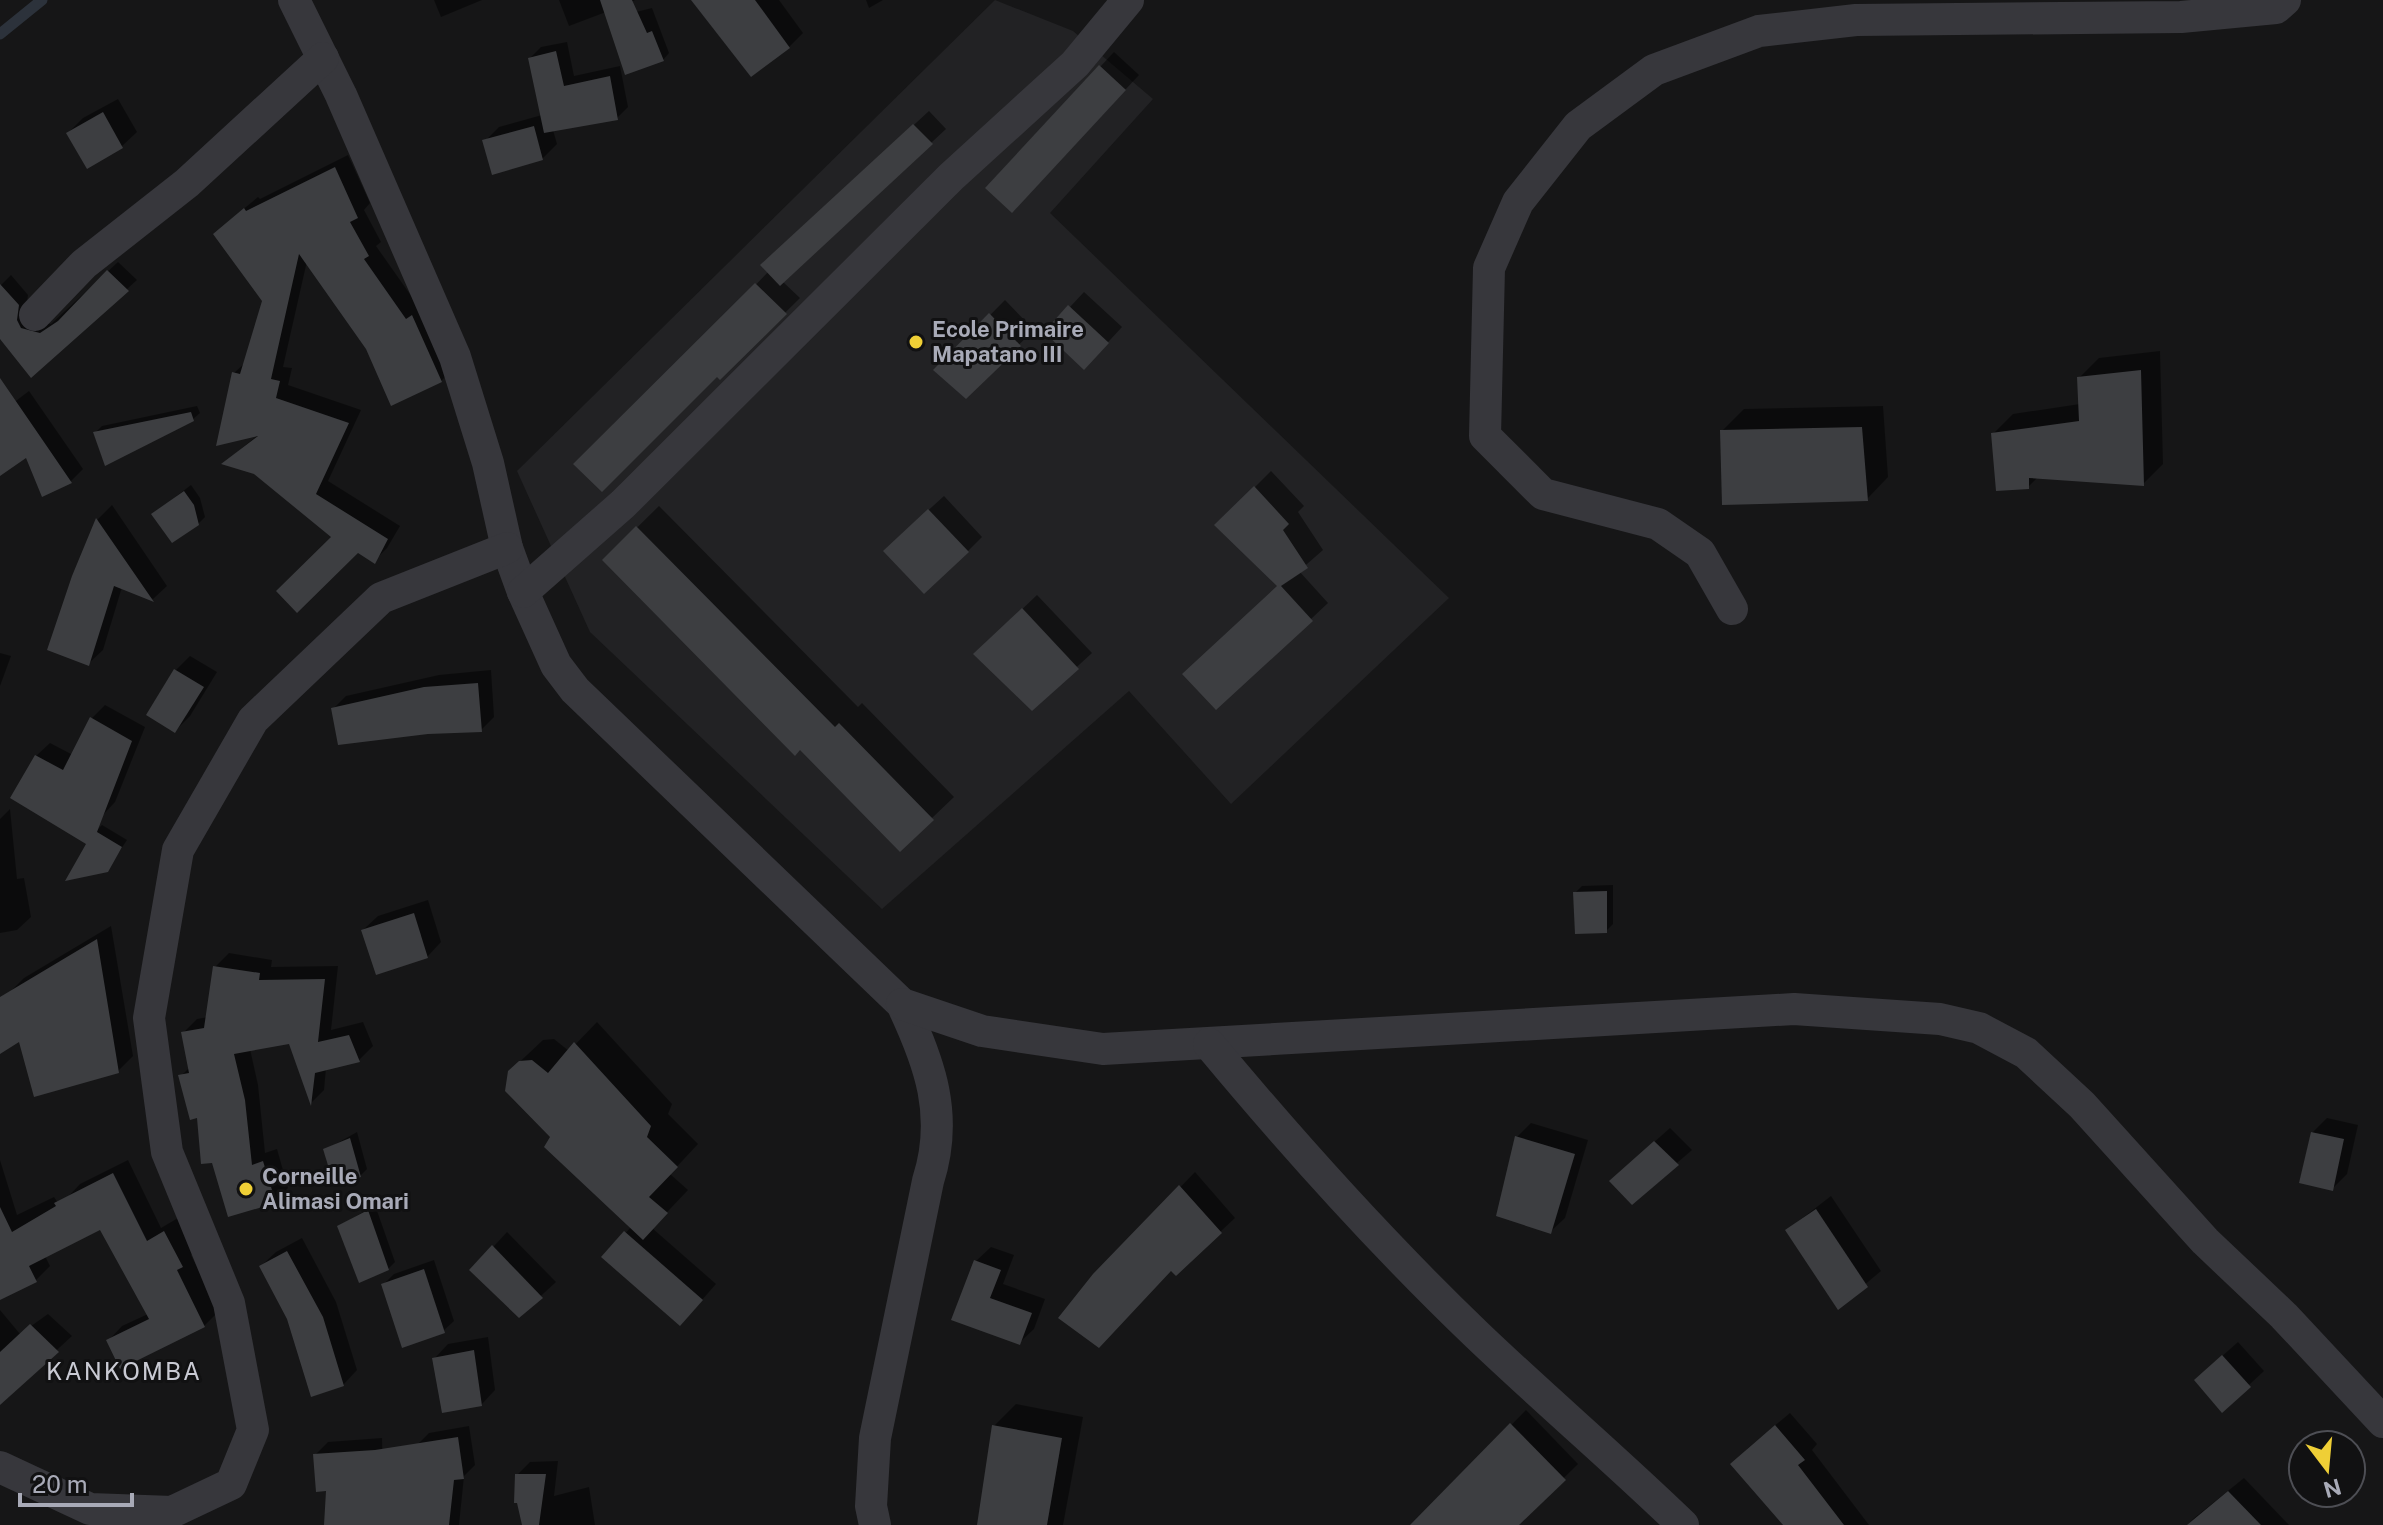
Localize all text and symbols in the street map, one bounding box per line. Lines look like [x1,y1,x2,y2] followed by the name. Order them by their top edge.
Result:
[932,316,1084,367] place label: Ecole Primaire Mapatano III
[907,333,925,351] marker: Ecole Primaire Mapatano III
[262,1163,409,1214] place label: Corneille Alimasi Omari
[237,1180,255,1198] marker: Corneille Alimasi Omari
[46,1357,202,1385] district label: KANKOMBA
[2287,1429,2367,1509] north arrow
[20,1457,132,1507] scale bar
[32,1470,88,1498] text: 20 m
[2321,1473,2344,1503] text: N

